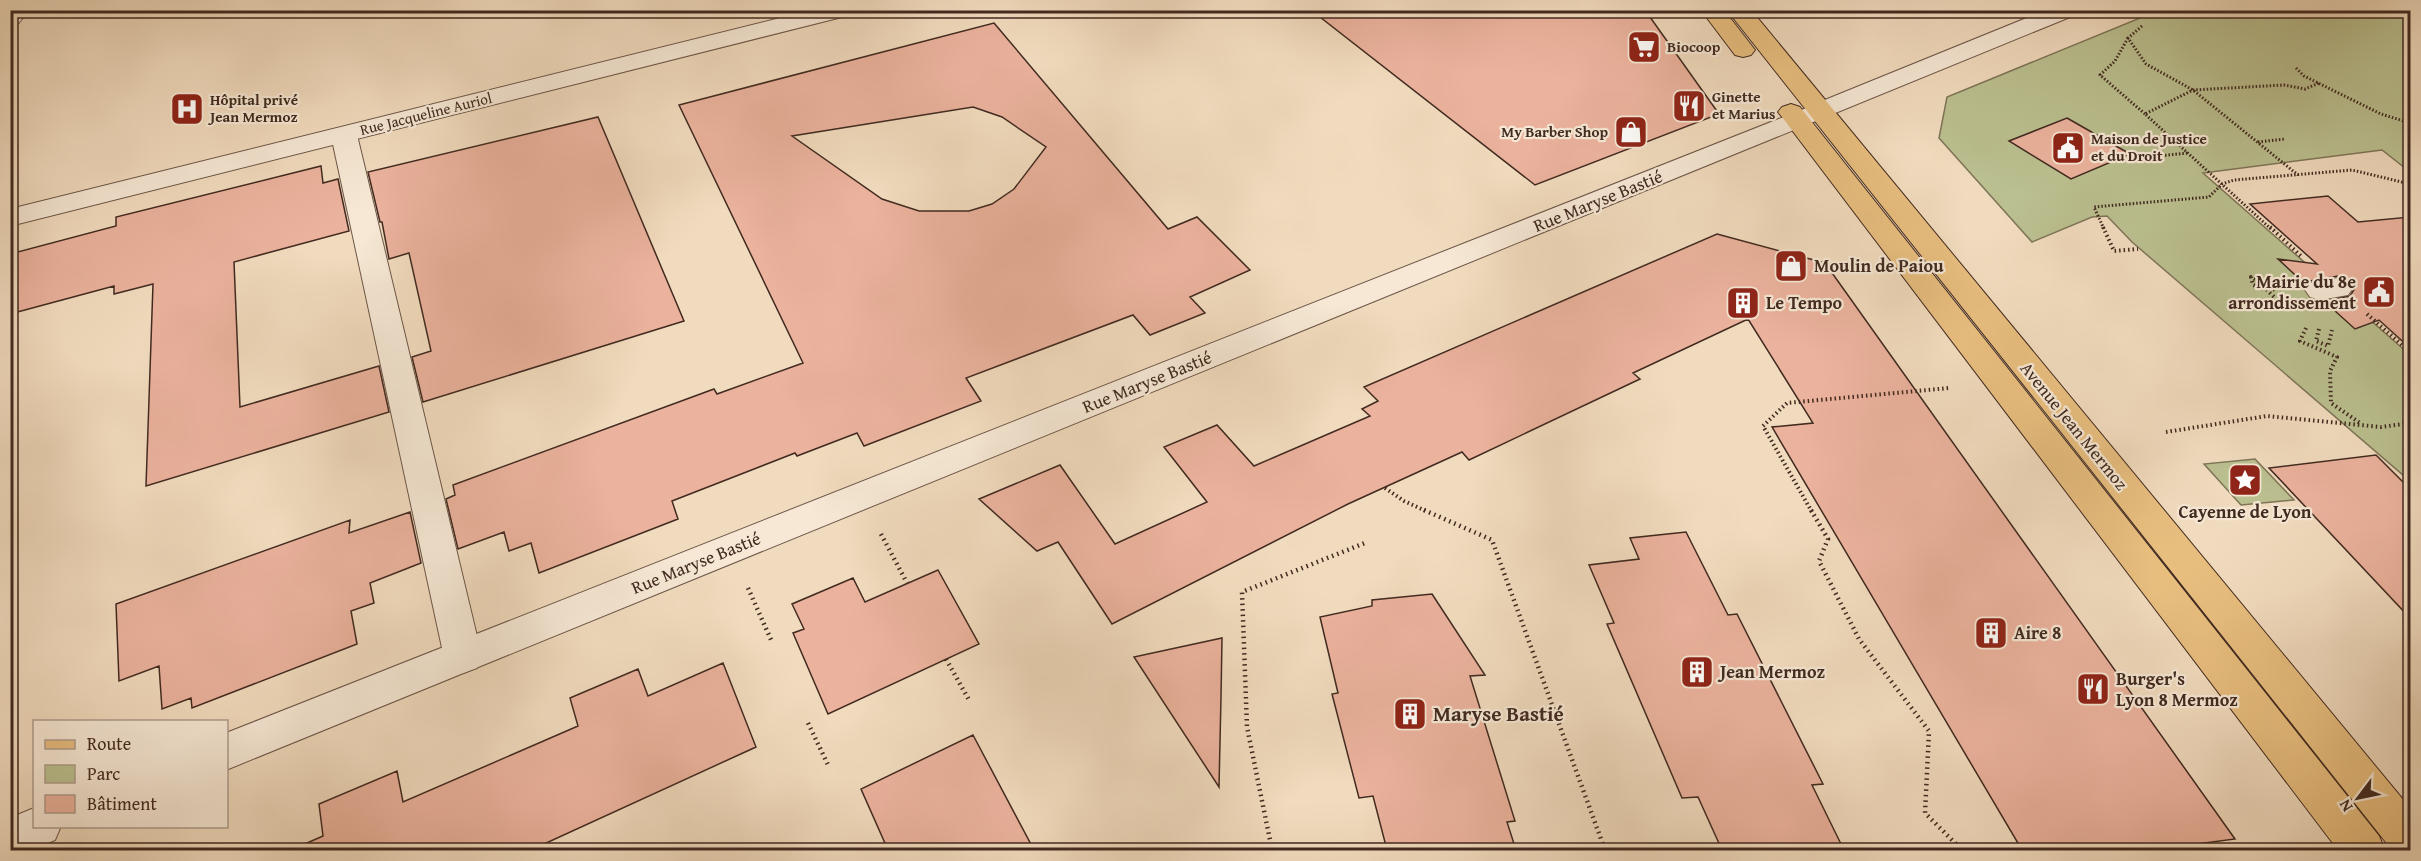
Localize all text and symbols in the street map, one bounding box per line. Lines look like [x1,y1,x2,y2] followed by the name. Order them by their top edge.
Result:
[1626,29,1662,65] supermarket icon: Biocoop
[1667,36,1721,57] place label: Biocoop
[1712,86,1776,124] place label: Ginette et Marius
[358,87,494,140] street label: Rue Jacqueline Auriol
[1671,88,1707,124] restaurant icon: Ginette et Marius
[207,89,298,127] place label: Hôpital privé Jean Mermoz
[169,91,205,127] hospital icon: Hôpital privé Jean Mermoz
[1613,114,1649,150] shop icon: My Barber Shop
[1501,121,1608,142] place label: My Barber Shop
[2091,128,2207,166] place label: Maison de Justice et du Droit
[2050,130,2086,166] public building icon: Maison de Justice et du Droit
[1529,162,1667,239] street label: Rue Maryse Bastié
[1773,248,1809,284] shop icon: Moulin de Paiou
[1814,252,1944,279] place label: Moulin de Paiou
[2228,268,2356,316] place label: Mairie du 8e arrondissement
[2361,274,2397,310] public building icon: Mairie du 8e arrondissement
[1725,285,1761,321] building icon: Le Tempo
[1766,289,1843,316] place label: Le Tempo
[1078,343,1216,420] street label: Rue Maryse Bastié
[2014,356,2135,496] street label: Avenue Jean Mermoz
[2227,462,2263,498] place icon: Cayenne de Lyon
[2179,498,2312,525] place label: Cayenne de Lyon
[627,524,765,601] street label: Rue Maryse Bastié
[1973,615,2009,651] building icon: Aire 8
[2014,619,2061,646] place label: Aire 8
[1679,654,1715,690] building icon: Jean Mermoz
[1717,658,1825,685] place label: Jean Mermoz
[2116,665,2238,713] place label: Burger's Lyon 8 Mermoz
[2075,671,2111,707] restaurant icon: Burger's Lyon 8 Mermoz
[1392,696,1428,732] building icon: Maryse Bastié
[1433,698,1564,729] place label: Maryse Bastié
[33,720,228,828] legend
[87,730,131,757] text: Route
[87,760,120,787] text: Parc
[2328,768,2388,828] north arrow
[87,790,157,817] text: Bâtiment
[2332,795,2358,817] text: N

